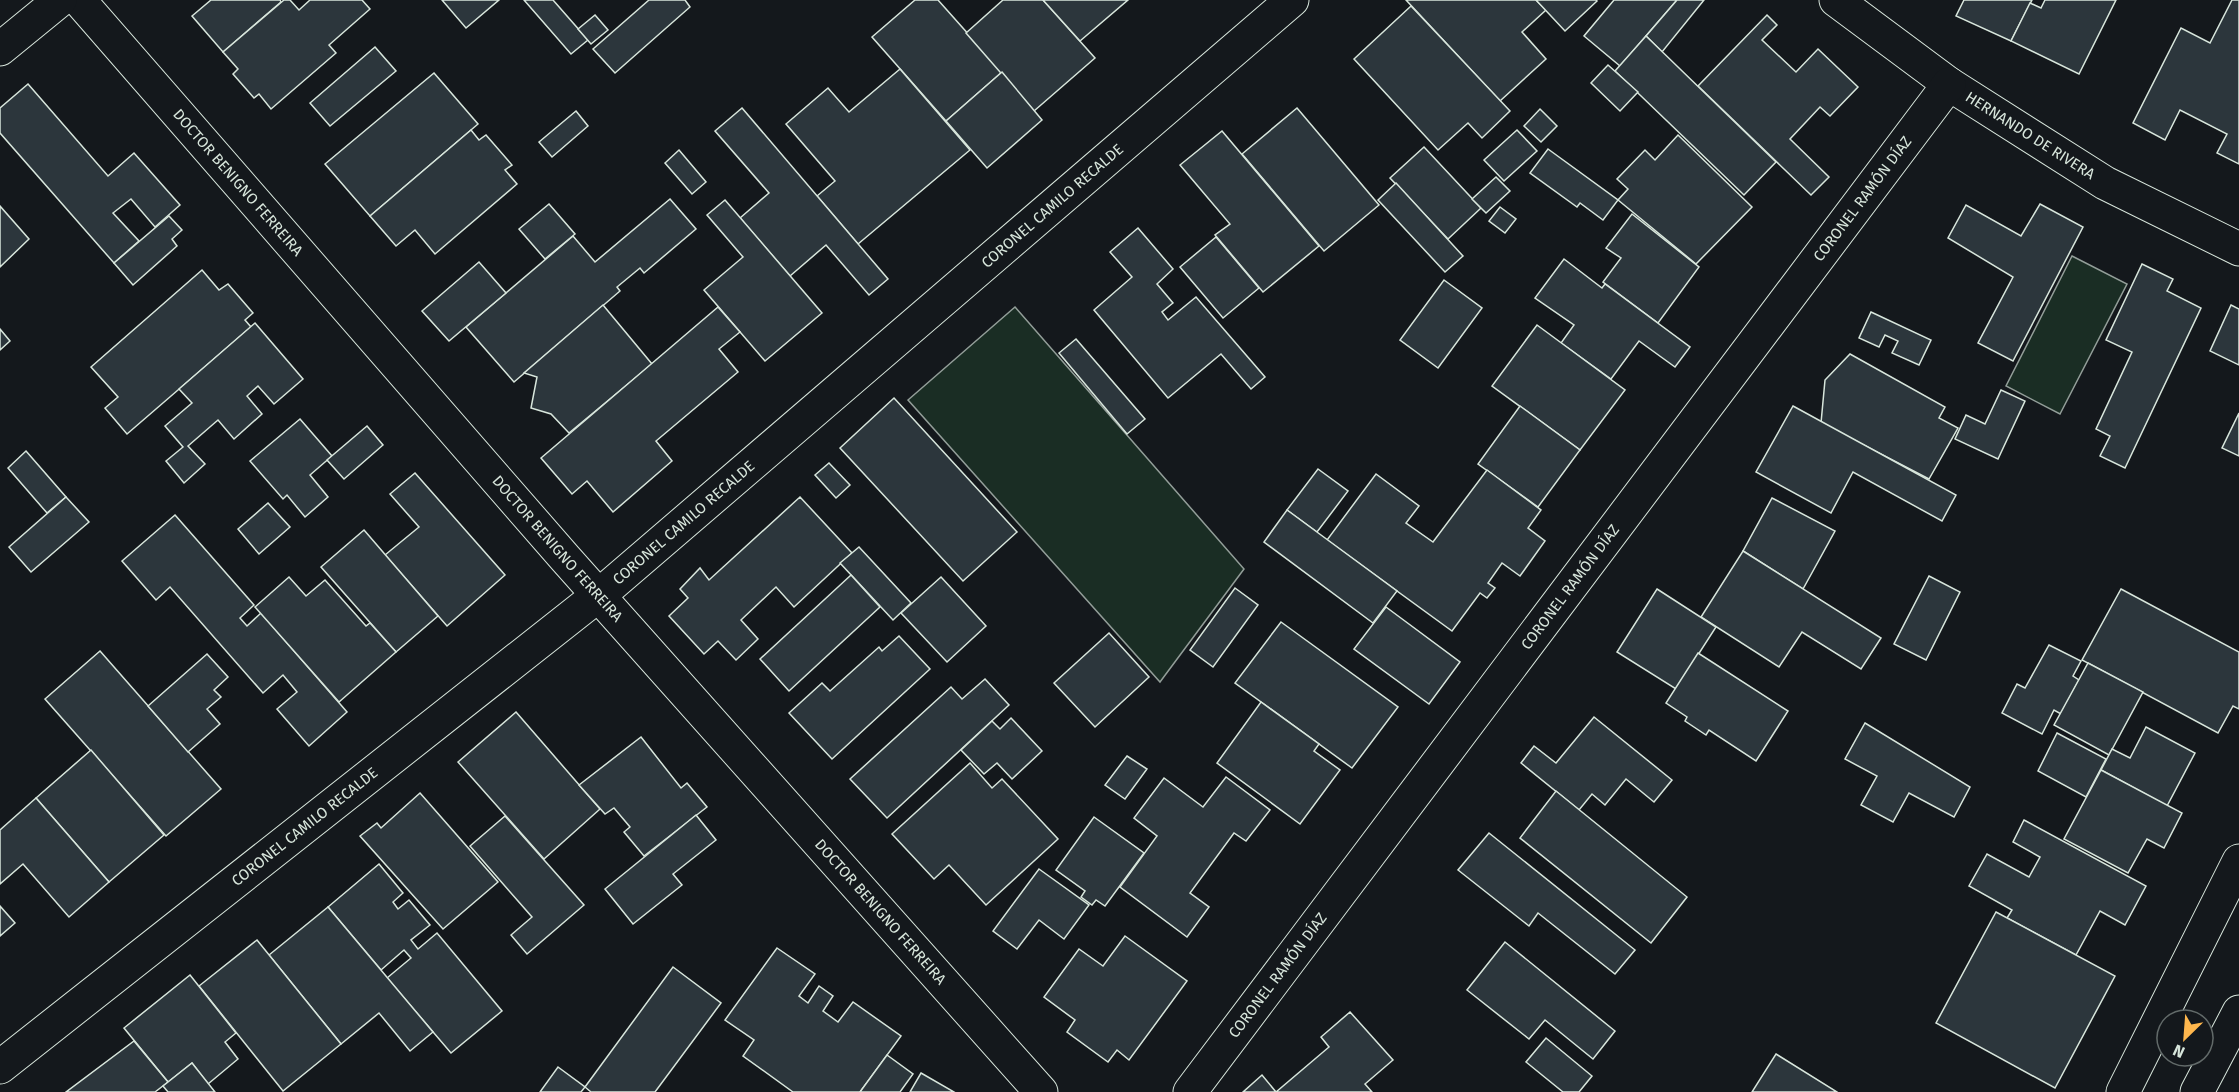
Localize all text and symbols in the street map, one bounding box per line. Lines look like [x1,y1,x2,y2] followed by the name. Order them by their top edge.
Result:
[1962,88,2099,183] street label: HERNANDO DE RIVERA
[169,105,307,260] street label: DOCTOR BENIGNO FERREIRA
[1810,133,1915,265] street label: CORONEL RAMÓN DÍAZ
[978,140,1127,272] street label: CORONEL CAMILO RECALDE
[609,457,758,588] street label: CORONEL CAMILO RECALDE
[488,472,627,626] street label: DOCTOR BENIGNO FERREIRA
[1517,521,1623,653] street label: CORONEL RAMÓN DÍAZ
[228,764,381,890] street label: CORONEL CAMILO RECALDE
[811,835,950,989] street label: DOCTOR BENIGNO FERREIRA
[1225,909,1331,1041] street label: CORONEL RAMÓN DÍAZ
[2155,1008,2215,1068] north arrow
[2170,1040,2188,1062] text: N

